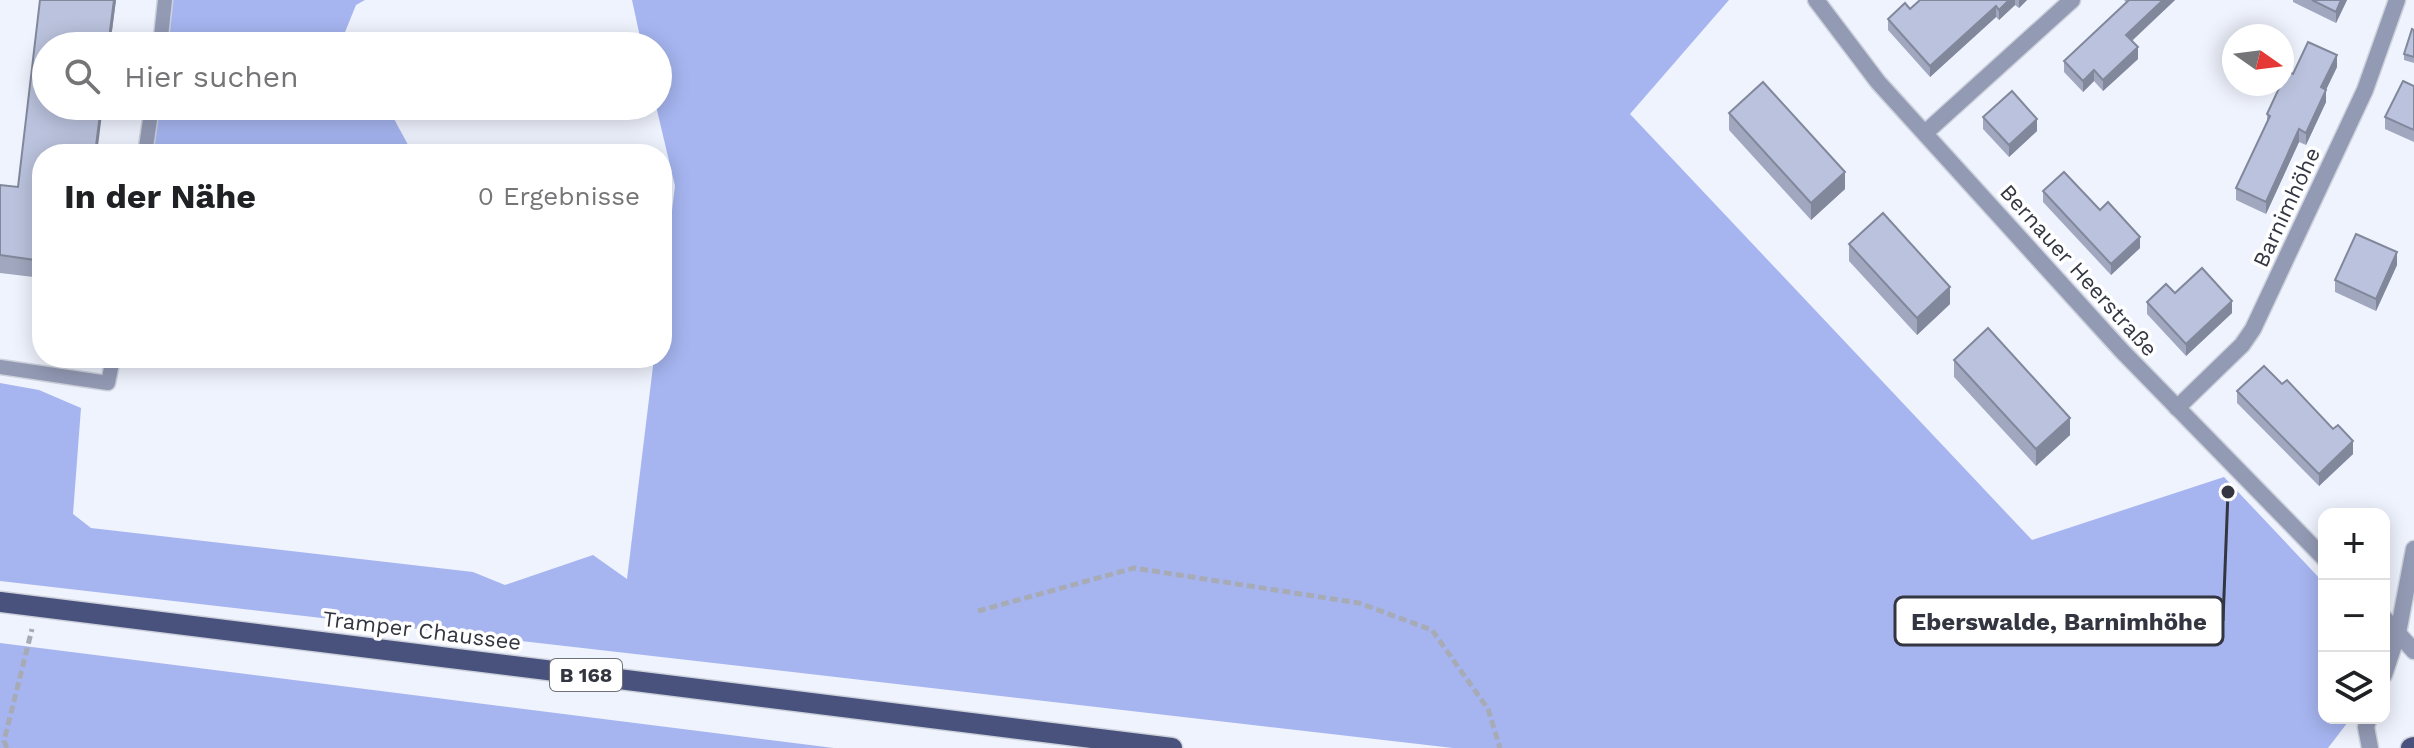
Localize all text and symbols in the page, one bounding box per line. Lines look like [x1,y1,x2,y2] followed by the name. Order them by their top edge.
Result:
[2222,24,2294,96] north arrow
[32,32,672,120] search box
[60,54,104,98] icon: search
[124,59,299,94] text: Hier suchen
[2248,143,2325,271] street label: Barnimhöhe
[64,176,256,216] text: In der Nähe
[1995,179,2162,361] street label: Bernauer Heerstraße
[478,181,640,211] text: 0 Ergebnisse
[2318,508,2390,724] map controls
[2318,508,2390,580] button: +
[2318,580,2390,652] button: −
[1895,597,2223,645] callout: Eberswalde, Barnimhöhe
[321,606,523,655] street label: Tramper Chaussee
[1911,608,2207,636] text: Eberswalde, Barnimhöhe
[2318,652,2390,724] button: layers
[550,659,622,691] road number: B 168

